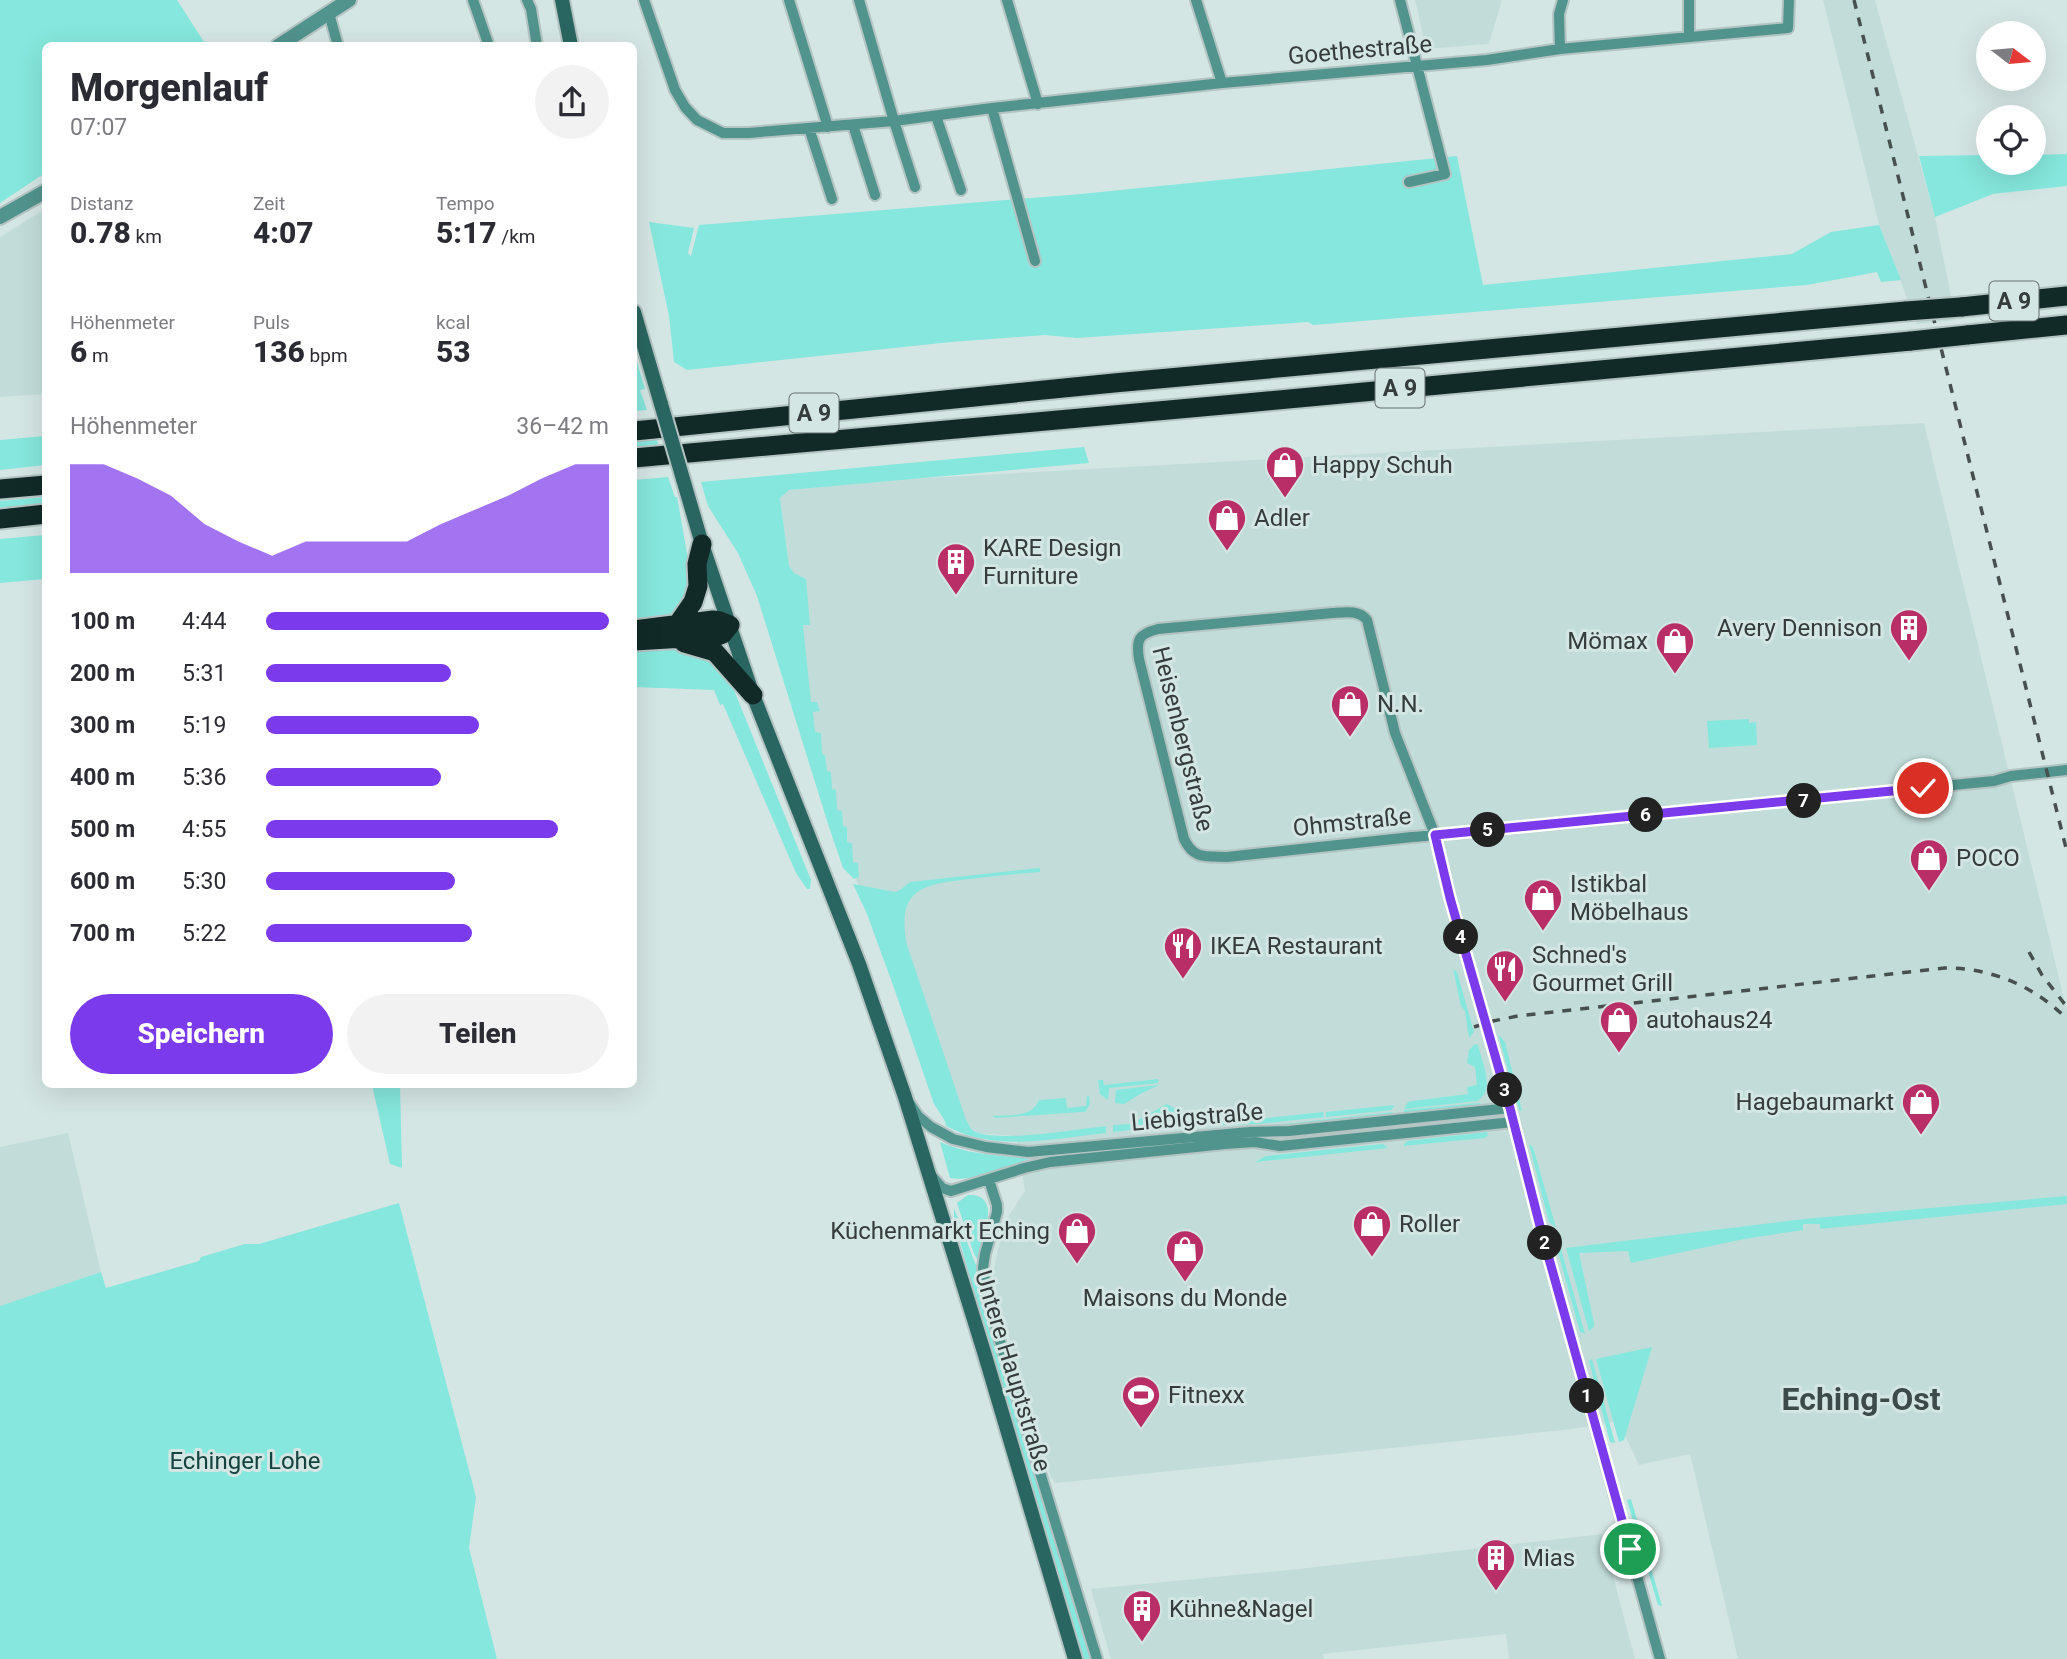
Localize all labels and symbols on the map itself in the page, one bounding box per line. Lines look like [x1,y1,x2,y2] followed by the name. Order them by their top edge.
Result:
[1976,21,2046,91] north arrow
[1287,30,1433,70] street label: Goethestraße
[1990,282,2038,320] road number: A 9
[1376,368,1424,408] road number: A 9
[790,394,838,432] road number: A 9
[1264,444,1306,499] shop icon: Happy Schuh
[1312,451,1453,479] place label: Happy Schuh
[1206,497,1248,552] shop icon: Adler
[1254,504,1310,532] place label: Adler
[983,534,1122,590] place label: KARE Design Furniture
[935,541,977,596] building icon: KARE Design Furniture
[1888,607,1930,662] building icon: Avery Dennison
[1717,614,1882,642] place label: Avery Dennison
[1654,620,1696,675] shop icon: Mömax
[1567,627,1648,655] place label: Mömax
[1146,644,1220,834] street label: Heisenbergstraße
[1329,683,1371,738] shop icon: N.N.
[1377,690,1424,718] place label: N.N.
[1893,758,1953,818] pin
[1786,784,1822,818] pin: 7
[1628,798,1664,832] pin: 6
[1291,802,1413,842] street label: Ohmstraße
[1470,812,1506,848] pin: 5
[1908,837,1950,892] shop icon: POCO
[1956,844,2020,872] place label: POCO
[1570,870,1689,926] place label: Istikbal Möbelhaus
[1522,877,1564,932] shop icon: Istikbal Möbelhaus
[1444,920,1478,954] pin: 4
[1162,925,1204,980] restaurant icon: IKEA Restaurant
[1210,932,1383,960] place label: IKEA Restaurant
[1532,941,1673,997] place label: Schned's Gourmet Grill
[1484,948,1526,1003] restaurant icon: Schned's Gourmet Grill
[1598,999,1640,1054] shop icon: autohaus24
[1646,1006,1772,1034] place label: autohaus24
[1488,1072,1522,1108] pin: 3
[1900,1081,1942,1136] shop icon: Hagebaumarkt
[1736,1088,1894,1116] place label: Hagebaumarkt
[1130,1097,1264,1137] street label: Liebigstraße
[1351,1203,1393,1258] shop icon: Roller
[1056,1210,1098,1265] shop icon: Küchenmarkt Eching
[1399,1210,1460,1238] place label: Roller
[830,1217,1050,1245] place label: Küchenmarkt Eching
[1528,1226,1562,1260] pin: 2
[1164,1228,1206,1283] shop icon: Maisons du Monde
[969,1267,1057,1475] street label: Untere Hauptstraße
[1083,1284,1287,1312] place label: Maisons du Monde
[1120,1374,1162,1429] sports icon: Fitnexx
[1570,1378,1604,1414] pin: 1
[1782,1380,1941,1418] district label: Eching-Ost
[1168,1381,1245,1409] place label: Fitnexx
[169,1447,321,1475] park label: Echinger Lohe
[1600,1519,1660,1579] pin
[1475,1537,1517,1592] building icon: Mias
[1523,1544,1575,1572] place label: Mias
[1121,1588,1163,1643] building icon: Kühne&Nagel
[1169,1595,1313,1623] place label: Kühne&Nagel

